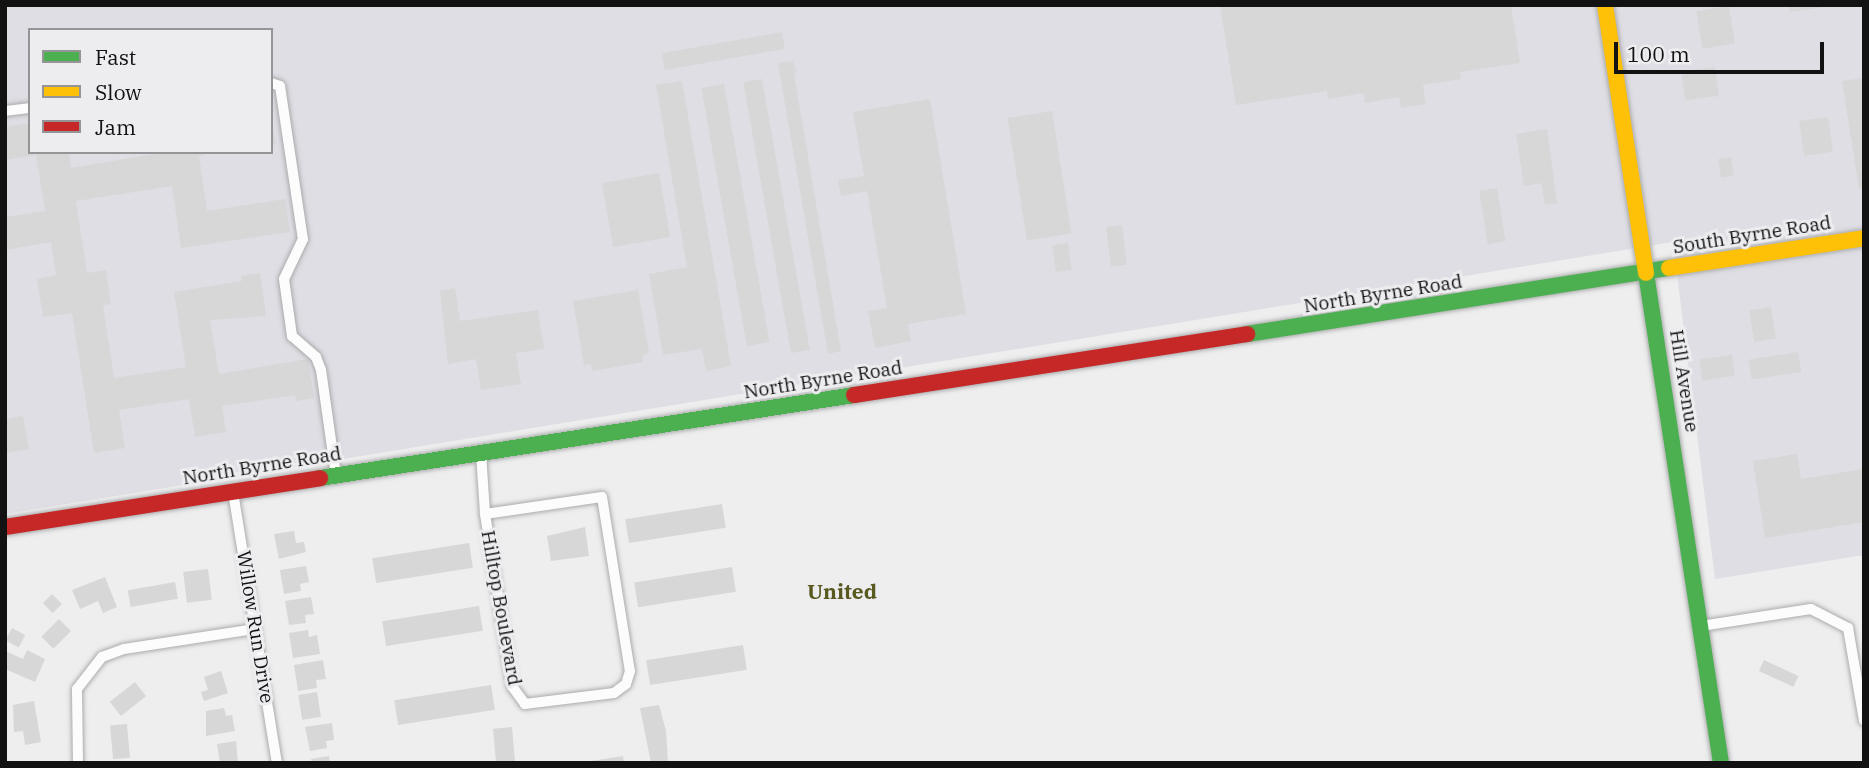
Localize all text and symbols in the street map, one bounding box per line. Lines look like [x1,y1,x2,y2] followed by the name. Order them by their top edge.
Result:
[28,28,273,154] legend
[1617,28,1827,72] scale bar
[1627,40,1690,68] text: 100 m
[95,43,136,71] text: Fast
[95,78,142,106] text: Slow
[95,113,136,141] text: Jam
[1671,211,1833,259] street label: South Byrne Road
[1302,270,1464,318] street label: North Byrne Road
[1665,328,1703,434] street label: Hill Avenue
[742,356,904,404] street label: North Byrne Road
[181,442,343,490] street label: North Byrne Road
[476,529,526,687] street label: Hilltop Boulevard
[232,549,278,705] street label: Willow Run Drive
[807,578,877,604] district label: United

